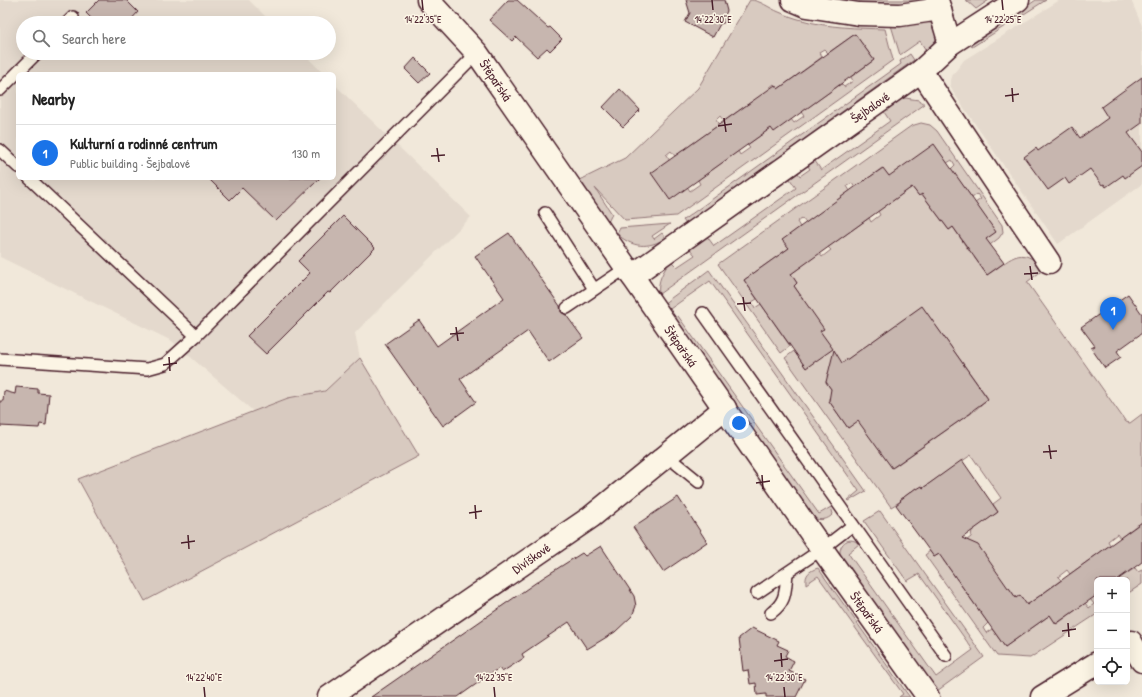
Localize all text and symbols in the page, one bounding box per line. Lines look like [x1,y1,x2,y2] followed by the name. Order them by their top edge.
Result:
[405,13,442,26] text: 14°22'35"E
[694,13,732,26] text: 14°22'30"E
[984,13,1022,26] text: 14°22'25"E
[16,16,336,60] search box
[30,27,52,49] icon: search
[62,28,126,49] text: Search here
[475,56,517,104] street label: Štěpařská
[32,87,75,110] text: Nearby
[847,87,893,127] street label: Šejbalové
[70,133,217,154] text: Kulturní a rodinné centrum
[43,144,47,162] text: 1
[292,144,320,162] text: 130 m
[70,154,190,172] text: Public building · Šejbalové
[1100,297,1126,330] pin: 1
[660,322,702,370] street label: Štěpařská
[729,413,749,433] your location
[508,538,554,578] street label: Divíškové
[1094,577,1130,685] map controls
[1094,577,1130,613] button: +
[846,588,888,636] street label: Štěpařská
[1094,613,1130,649] button: −
[1094,649,1130,685] button: locate
[186,671,223,684] text: 14°22'40"E
[476,671,513,684] text: 14°22'35"E
[765,671,803,684] text: 14°22'30"E

